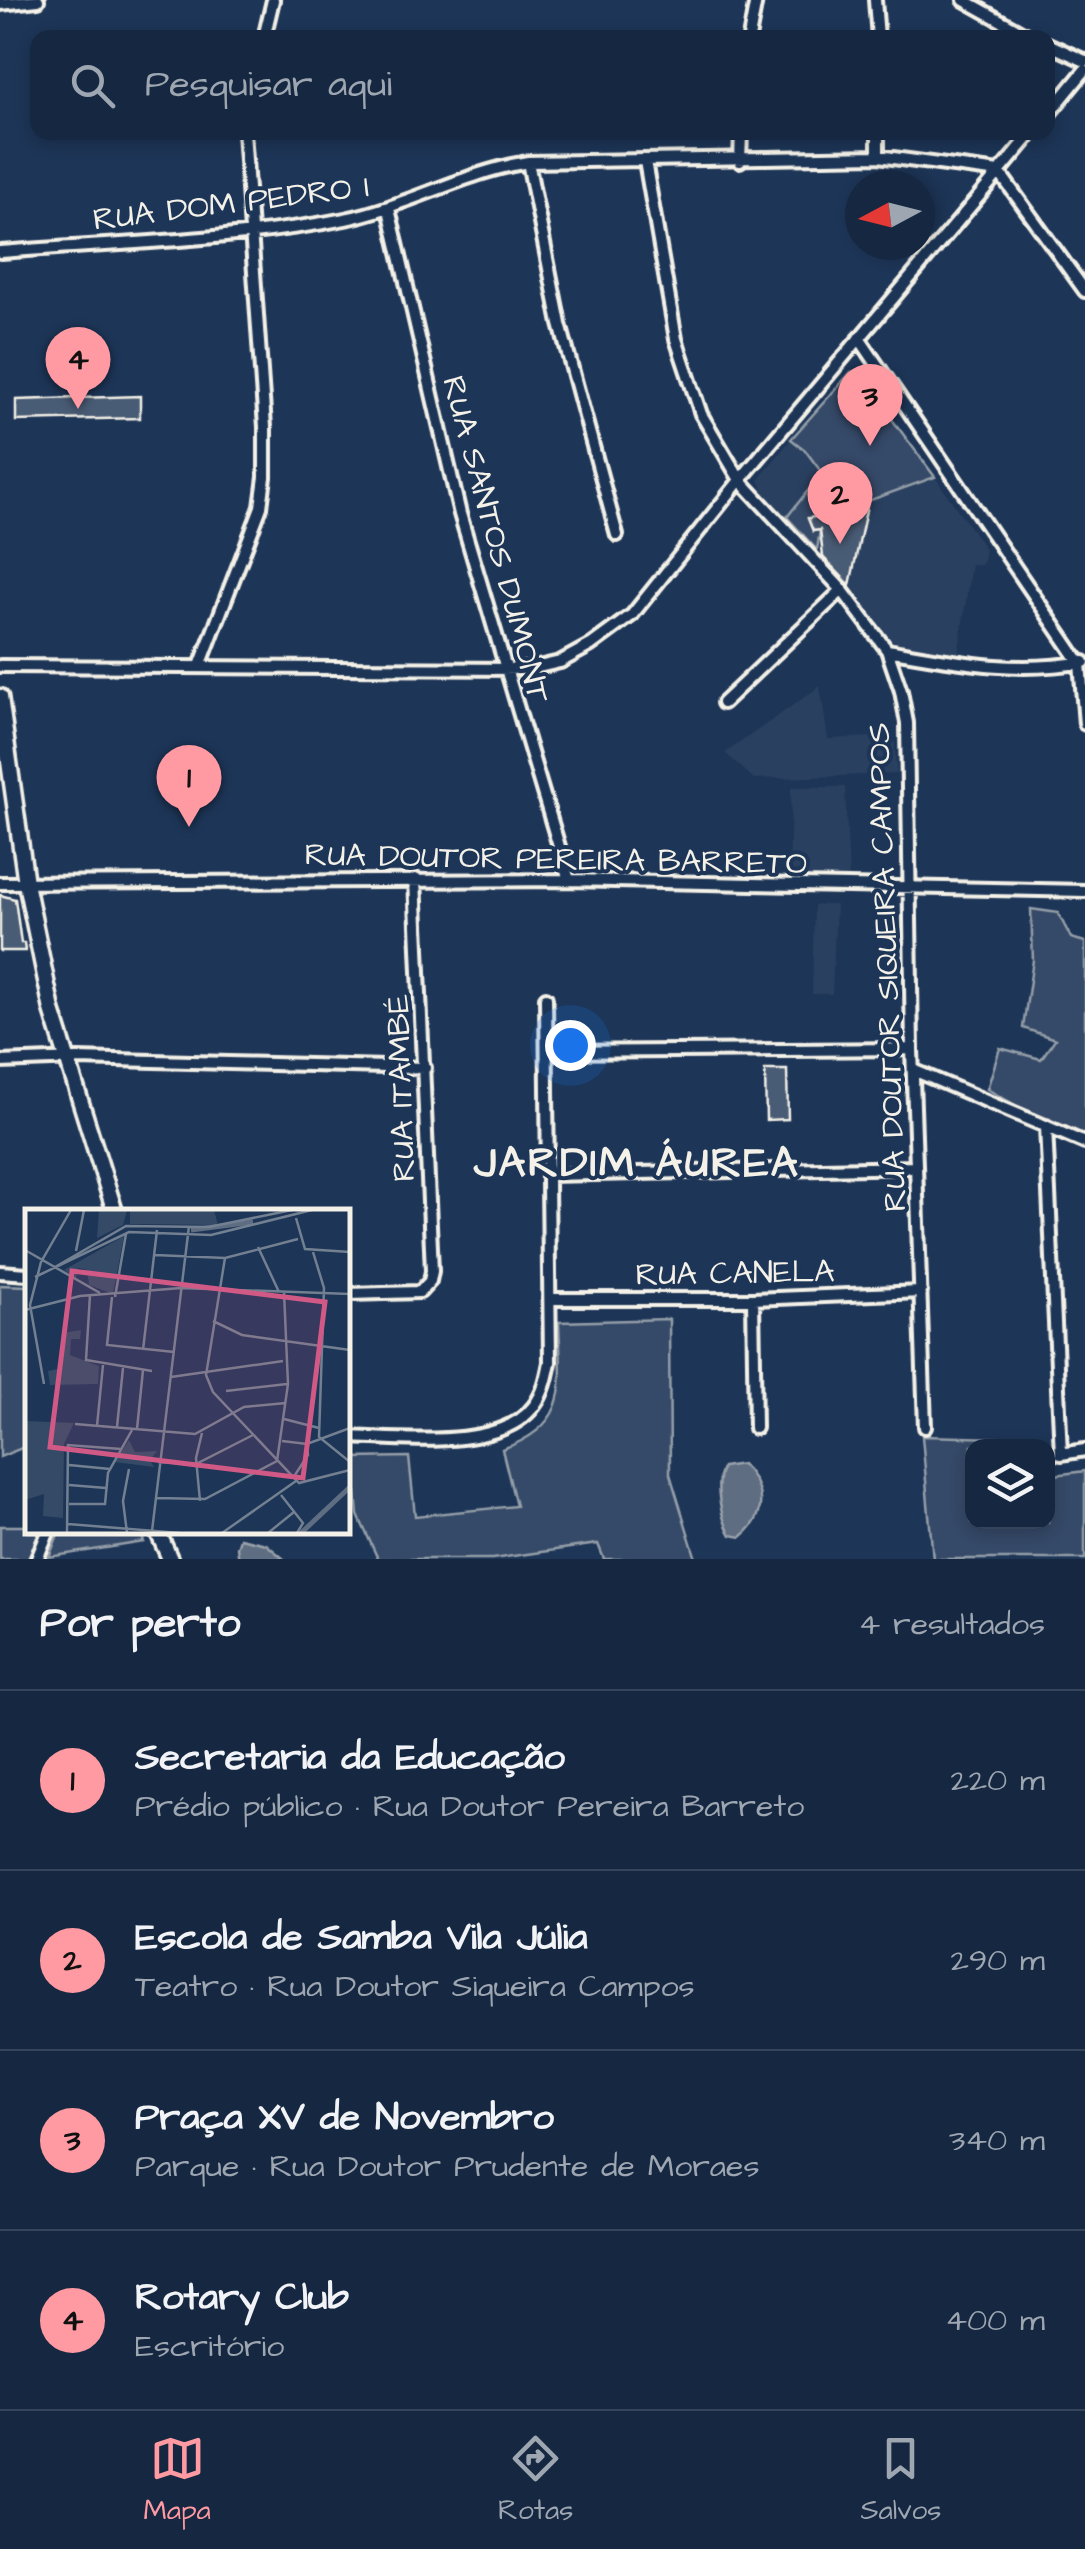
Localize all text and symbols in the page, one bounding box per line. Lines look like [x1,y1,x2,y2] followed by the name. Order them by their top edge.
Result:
[30,30,1055,140] search box
[65,58,120,113] icon: search
[145,59,392,111] text: Pesquisar aqui
[91,164,372,243] street label: RUA DOM PEDRO I
[845,170,935,260] north arrow
[46,326,110,409] pin: 4
[838,364,902,446] pin: 3
[430,371,561,708] street label: RUA SANTOS DUMONT
[808,462,872,544] pin: 2
[856,722,919,1212] street label: RUA DOUTOR SIQUEIRA CAMPOS
[156,744,222,827] pin: 1
[304,833,808,886] street label: RUA DOUTOR PEREIRA BARRETO
[376,993,427,1182] street label: RUA ITAMBÉ
[545,1020,596,1071] your location
[473,1135,800,1193] district label: JARDIM ÁUREA
[25,1209,350,1534] inset map
[635,1249,835,1298] street label: RUA CANELA
[965,1439,1055,1529] map controls
[965,1439,1055,1529] button: layers
[40,1595,240,1653] text: Por perto
[858,1602,1045,1647] text: 4 resultados
[135,1732,565,1784] text: Secretaria da Educação
[70,1758,75,1803] text: 1
[950,1758,1045,1803] text: 220 m
[135,1784,804,1829] text: Prédio público · Rua Doutor Pereira Barreto
[135,1912,588,1964] text: Escola de Samba Vila Júlia
[63,1938,82,1983] text: 2
[951,1938,1045,1983] text: 290 m
[135,1964,695,2009] text: Teatro · Rua Doutor Siqueira Campos
[135,2092,554,2144] text: Praça XV de Novembro
[64,2118,81,2163] text: 3
[949,2118,1045,2163] text: 340 m
[135,2144,759,2189] text: Parque · Rua Doutor Prudente de Moraes
[135,2272,349,2324] text: Rotary Club
[62,2298,83,2343] text: 4
[945,2298,1045,2343] text: 400 m
[135,2324,284,2369] text: Escritório
[144,2431,211,2530] tab: Mapa
[498,2431,573,2530] tab: Rotas
[860,2431,941,2530] tab: Salvos

